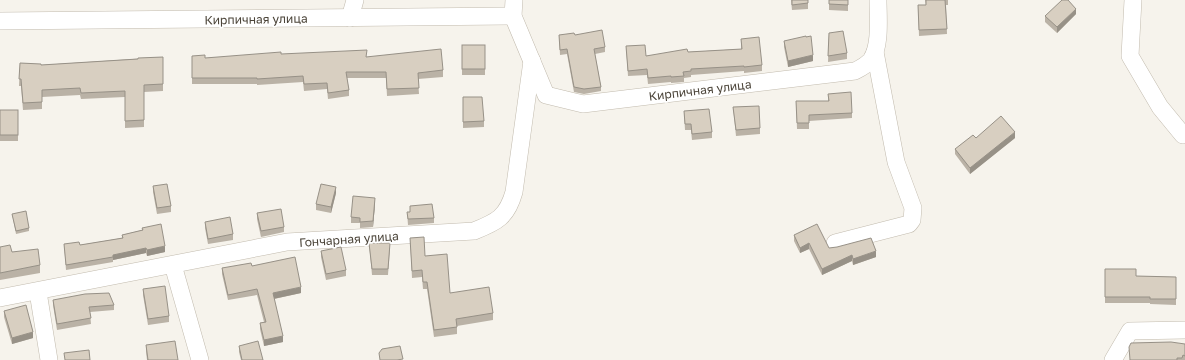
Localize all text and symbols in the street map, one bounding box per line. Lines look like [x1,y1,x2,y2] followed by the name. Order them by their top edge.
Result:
[204,11,308,27] street label: Кирпичная улица
[648,76,752,104] street label: Кирпичная улица
[299,228,399,250] street label: Гончарная улица

